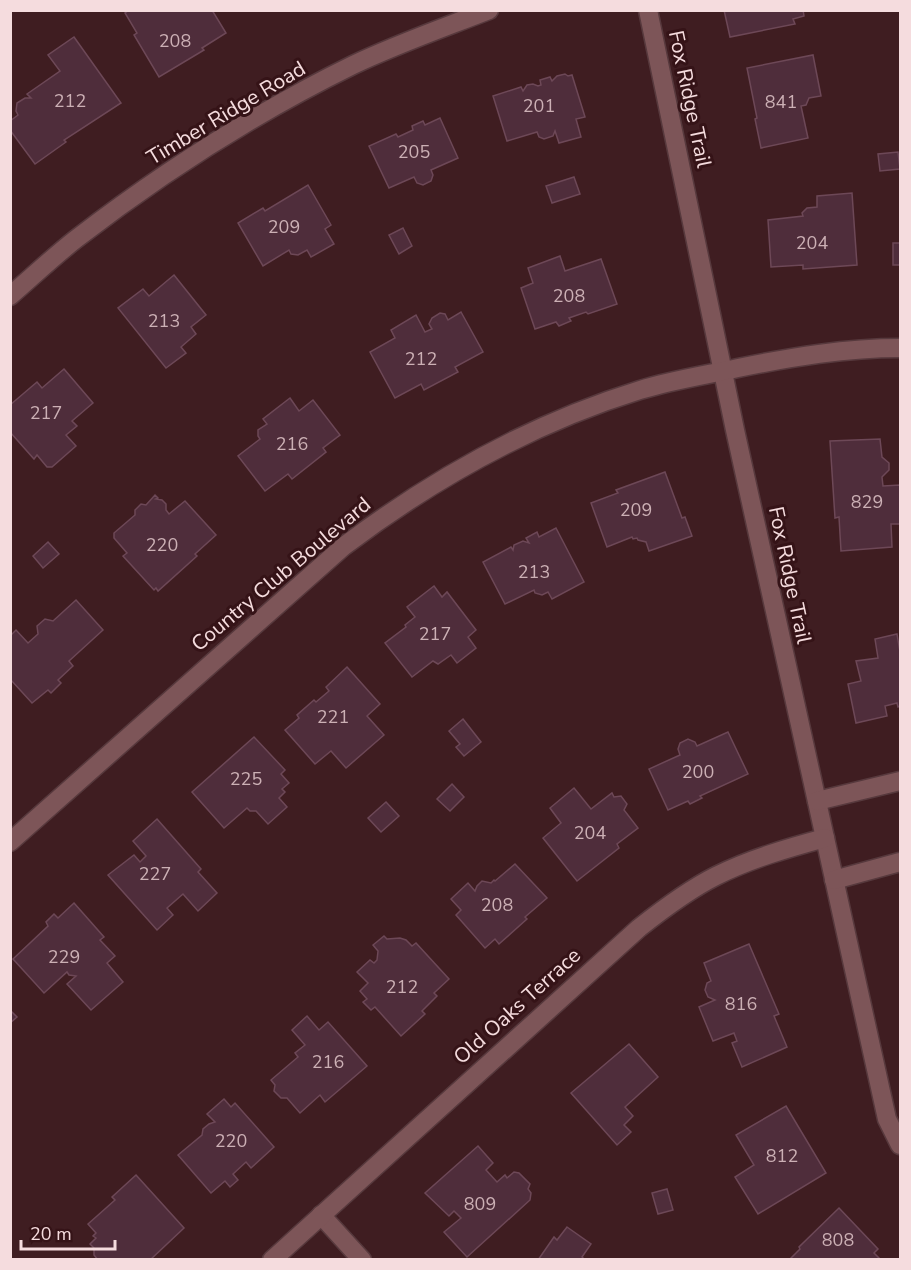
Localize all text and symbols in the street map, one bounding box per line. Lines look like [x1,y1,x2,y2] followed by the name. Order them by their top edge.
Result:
[662,28,718,171] street label: Fox Ridge Trail
[159,29,191,53] house number: 208
[141,54,311,172] street label: Timber Ridge Road
[54,89,86,113] house number: 212
[765,90,797,114] house number: 841
[523,94,555,118] house number: 201
[398,140,430,164] house number: 205
[268,215,300,239] house number: 209
[796,231,828,255] house number: 204
[553,284,585,308] house number: 208
[148,309,180,333] house number: 213
[405,347,437,371] house number: 212
[30,401,62,425] house number: 217
[276,432,308,456] house number: 216
[851,490,883,514] house number: 829
[185,491,377,657] street label: Country Club Boulevard
[620,498,652,522] house number: 209
[762,504,818,647] street label: Fox Ridge Trail
[146,533,178,557] house number: 220
[518,560,550,584] house number: 213
[419,622,451,646] house number: 217
[317,705,349,729] house number: 221
[682,760,714,784] house number: 200
[230,767,262,791] house number: 225
[574,821,606,845] house number: 204
[139,862,171,886] house number: 227
[481,893,513,917] house number: 208
[447,941,587,1071] street label: Old Oaks Terrace
[48,945,80,969] house number: 229
[386,975,418,999] house number: 212
[725,992,757,1016] house number: 816
[312,1050,344,1074] house number: 216
[215,1129,247,1153] house number: 220
[766,1144,798,1168] house number: 812
[464,1192,496,1216] house number: 809
[21,1213,116,1251] scale bar
[30,1222,72,1246] text: 20 m
[822,1228,854,1252] house number: 808

